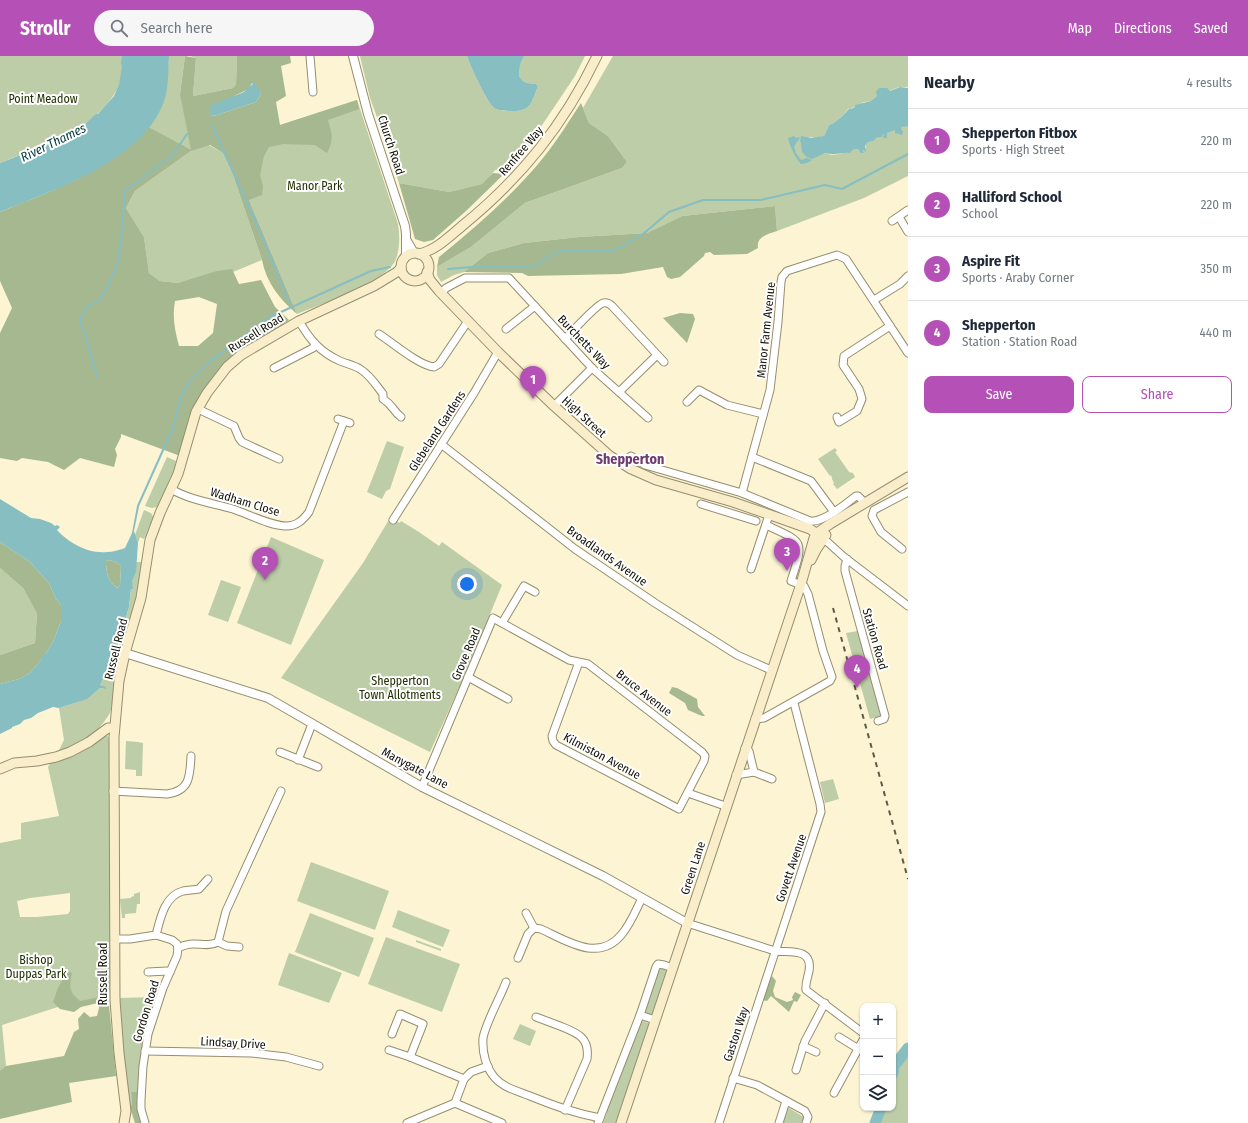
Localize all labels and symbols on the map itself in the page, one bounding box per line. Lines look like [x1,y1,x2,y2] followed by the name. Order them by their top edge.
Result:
[8,92,78,106] park label: Point Meadow
[375,114,407,176] street label: Church Road
[18,120,89,165] water label: River Thames
[496,123,547,178] street label: Renfree Way
[287,179,343,193] park label: Manor Park
[754,281,778,379] street label: Manor Farm Avenue
[226,310,286,356] street label: Russell Road
[555,312,614,372] street label: Burchetts Way
[520,366,546,399] pin: 1
[406,388,468,474] street label: Glebeland Gardens
[559,394,609,441] street label: High Street
[596,451,664,468] district label: Shepperton
[209,485,281,519] street label: Wadham Close
[564,523,650,589] street label: Broadlands Avenue
[774,538,800,571] pin: 3
[252,547,278,580] pin: 2
[457,574,477,594] your location
[860,607,890,671] street label: Station Road
[102,617,130,681] street label: Russell Road
[449,626,483,682] street label: Grove Road
[844,655,870,688] pin: 4
[613,667,675,719] street label: Bruce Avenue
[359,674,441,702] park label: Shepperton Town Allotments
[561,730,643,782] street label: Kilmiston Avenue
[379,745,451,791] street label: Manygate Lane
[773,832,809,904] street label: Govett Avenue
[678,840,708,896] street label: Green Lane
[96,943,110,1005] street label: Russell Road
[6,953,67,981] park label: Bishop Duppas Park
[130,978,162,1044] street label: Gordon Road
[721,1004,752,1063] street label: Gaston Way
[200,1034,266,1052] street label: Lindsay Drive

